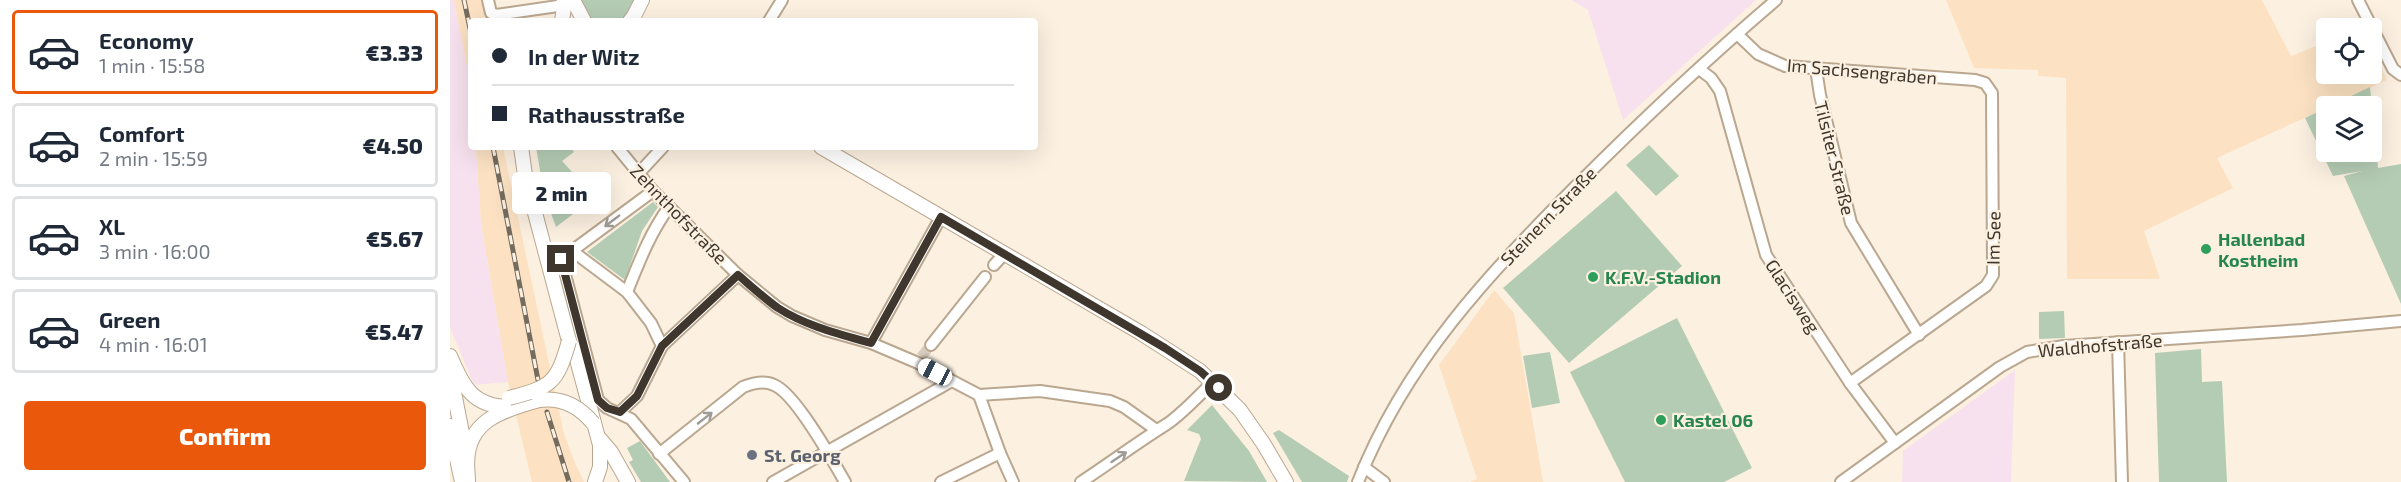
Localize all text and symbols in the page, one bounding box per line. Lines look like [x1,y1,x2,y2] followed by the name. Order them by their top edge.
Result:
[2316,18,2382,162] map controls
[2316,18,2382,84] button: locate
[27,25,81,79] icon: car
[99,27,194,53] text: Economy
[365,39,423,65] text: €3.33
[528,43,640,69] text: In der Witz
[99,53,205,77] text: 1 min · 15:58
[1786,53,1938,89] street label: Im Sachsengraben
[2316,96,2382,162] button: layers
[1810,99,1860,217] street label: Tilsiter Straße
[528,101,685,127] text: Rathausstraße
[27,118,81,172] icon: car
[99,120,184,146] text: Comfort
[362,132,423,158] text: €4.50
[99,146,208,170] text: 2 min · 15:59
[626,160,732,268] street label: Zehnthofstraße
[1495,162,1601,270] street label: Steinern Straße
[512,172,610,214] callout: 2 min
[536,181,587,205] text: 2 min
[27,211,81,265] icon: car
[1982,211,2004,265] street label: Im See
[99,213,125,239] text: XL
[605,214,621,227] one-way arrow
[366,225,423,251] text: €5.67
[2218,228,2305,271] place label: Hallenbad Kostheim
[99,239,211,263] text: 3 min · 16:00
[2199,242,2213,256] marker: Hallenbad Kostheim
[547,245,574,272] route end
[1761,255,1825,337] street label: Glacisweg
[1605,266,1721,288] place label: K.F.V.-Stadion
[1586,270,1600,284] marker: K.F.V.-Stadion
[27,304,81,358] icon: car
[99,306,161,332] text: Green
[365,318,423,344] text: €5.47
[2037,329,2163,361] street label: Waldhofstraße
[99,332,208,356] text: 4 min · 16:01
[915,356,955,388] car
[1205,374,1232,401] route start
[24,401,426,470] button: Confirm
[1673,409,1753,431] place label: Kastel 06
[697,412,713,425] one-way arrow
[1654,413,1668,427] marker: Kastel 06
[764,444,841,466] place label: St. Georg
[745,448,759,462] marker: St. Georg
[1110,451,1126,463] one-way arrow

